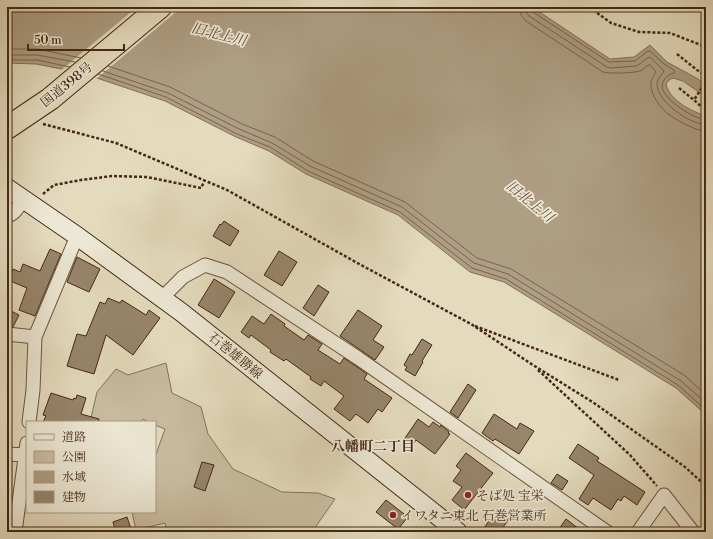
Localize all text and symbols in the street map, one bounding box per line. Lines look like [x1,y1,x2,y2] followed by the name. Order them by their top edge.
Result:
[189,19,250,51] water label: 旧北上川
[28,26,124,52] scale bar
[34,33,62,48] text: 50 m
[37,59,96,111] street label: 国道398号
[502,177,558,228] water label: 旧北上川
[205,329,266,382] street label: 石巻雄勝線
[26,421,156,513] legend
[62,430,86,445] text: 道路
[331,438,415,456] district label: 八幡町二丁目
[62,450,86,465] text: 公園
[62,470,86,485] text: 水域
[476,488,544,504] place label: そば処 宝栄
[62,490,86,505] text: 建物
[463,490,473,500] marker: そば処 宝栄
[401,508,547,524] place label: イワタニ東北 石巻営業所
[388,510,398,520] marker: イワタニ東北 石巻営業所

